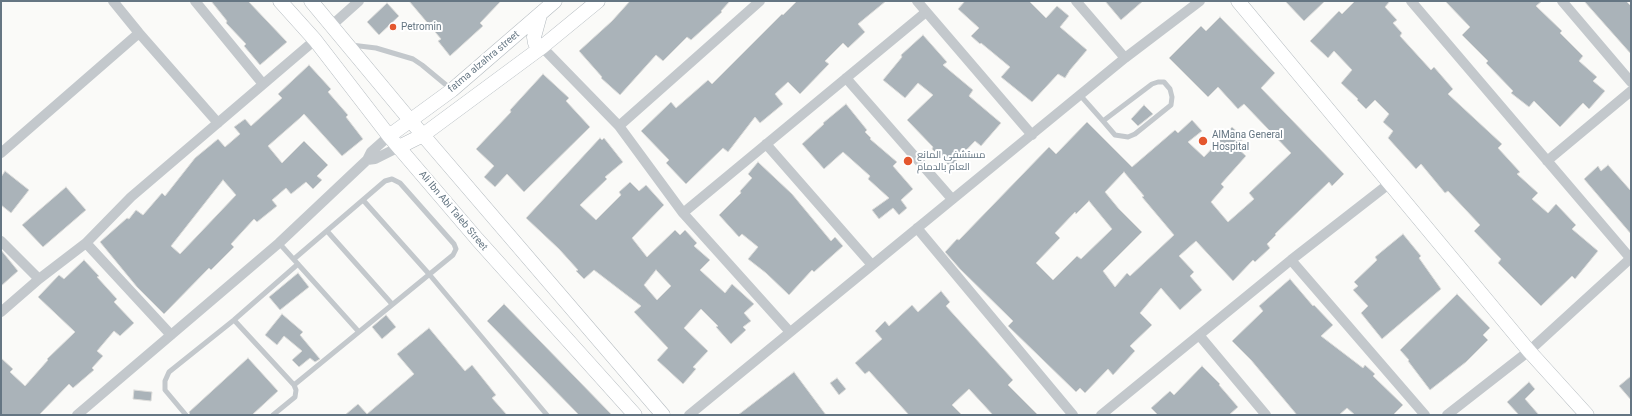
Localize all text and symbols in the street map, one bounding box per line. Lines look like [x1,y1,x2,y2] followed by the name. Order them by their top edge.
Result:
[401,21,442,33] place label: Petromin
[388,22,398,32] marker: Petromin
[446,29,522,95] street label: fatma alzahra street
[1212,129,1283,152] place label: AlMana General Hospital
[1197,135,1209,147] marker: AlMana General Hospital
[917,149,985,172] place label: مستشفى المانع العام بالدمام
[902,155,914,167] marker: مستشفى المانع العام بالدمام
[416,169,490,253] street label: Ali Ibn Abi Taleb Street

